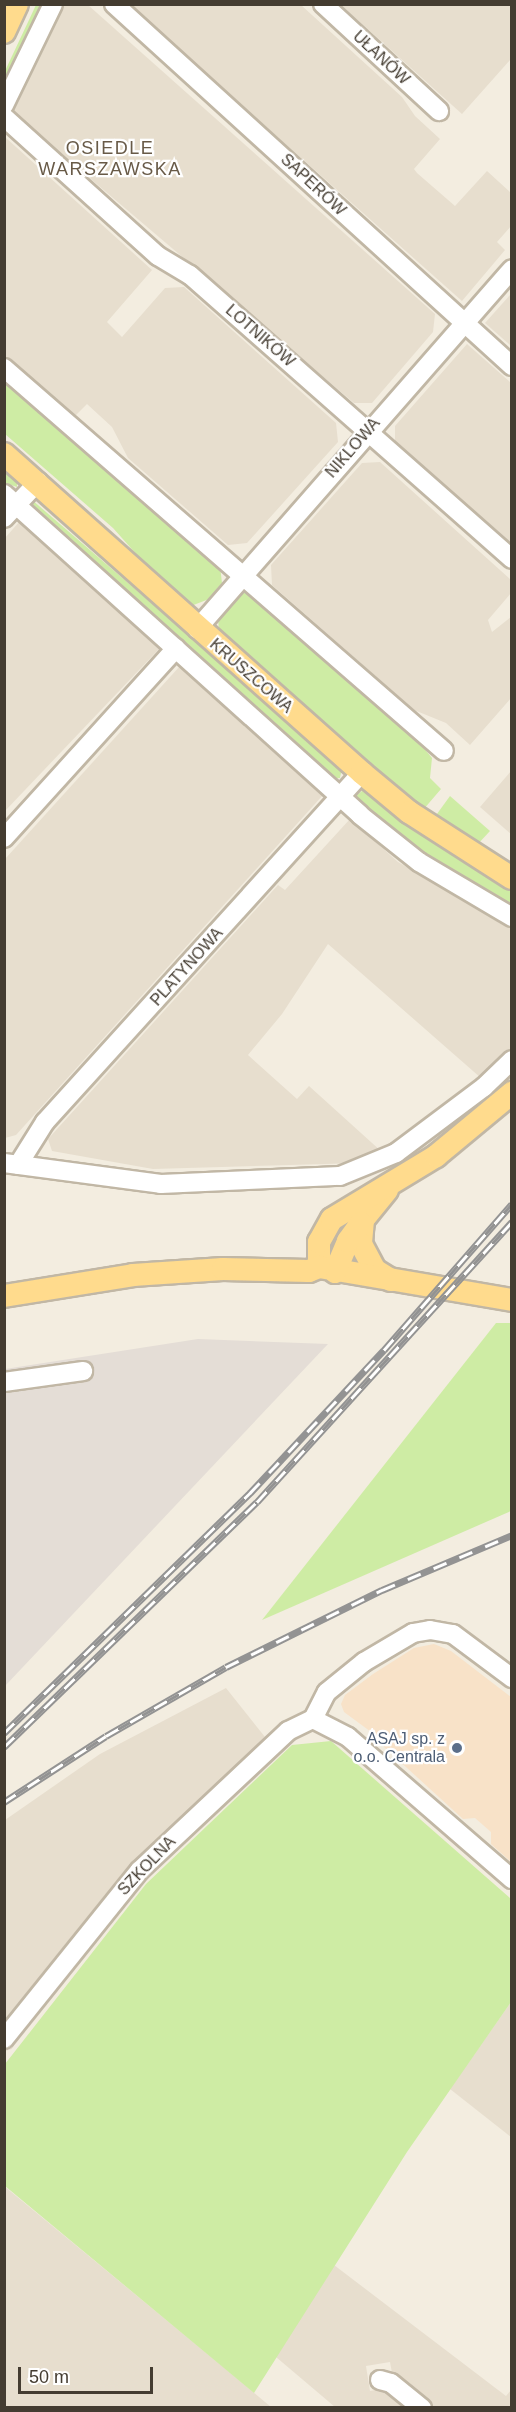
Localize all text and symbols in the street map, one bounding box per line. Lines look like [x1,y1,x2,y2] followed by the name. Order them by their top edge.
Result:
[349,27,413,89] street label: UŁANÓW
[38,138,182,180] district label: OSIEDLE WARSZAWSKA
[277,150,349,220] street label: SAPERÓW
[221,301,299,371] street label: LOTNIKÓW
[322,414,384,482] street label: NIKLOWA
[206,635,296,717] street label: KRUSZCOWA
[147,924,227,1010] street label: PLATYNOWA
[353,1729,445,1767] place label: ASAJ sp. z o.o. Centrala
[450,1741,464,1755] marker: ASAJ sp. z o.o. Centrala
[114,1832,180,1900] street label: SZKOLNA
[21,2355,156,2393] scale bar
[29,2367,69,2387] text: 50 m

